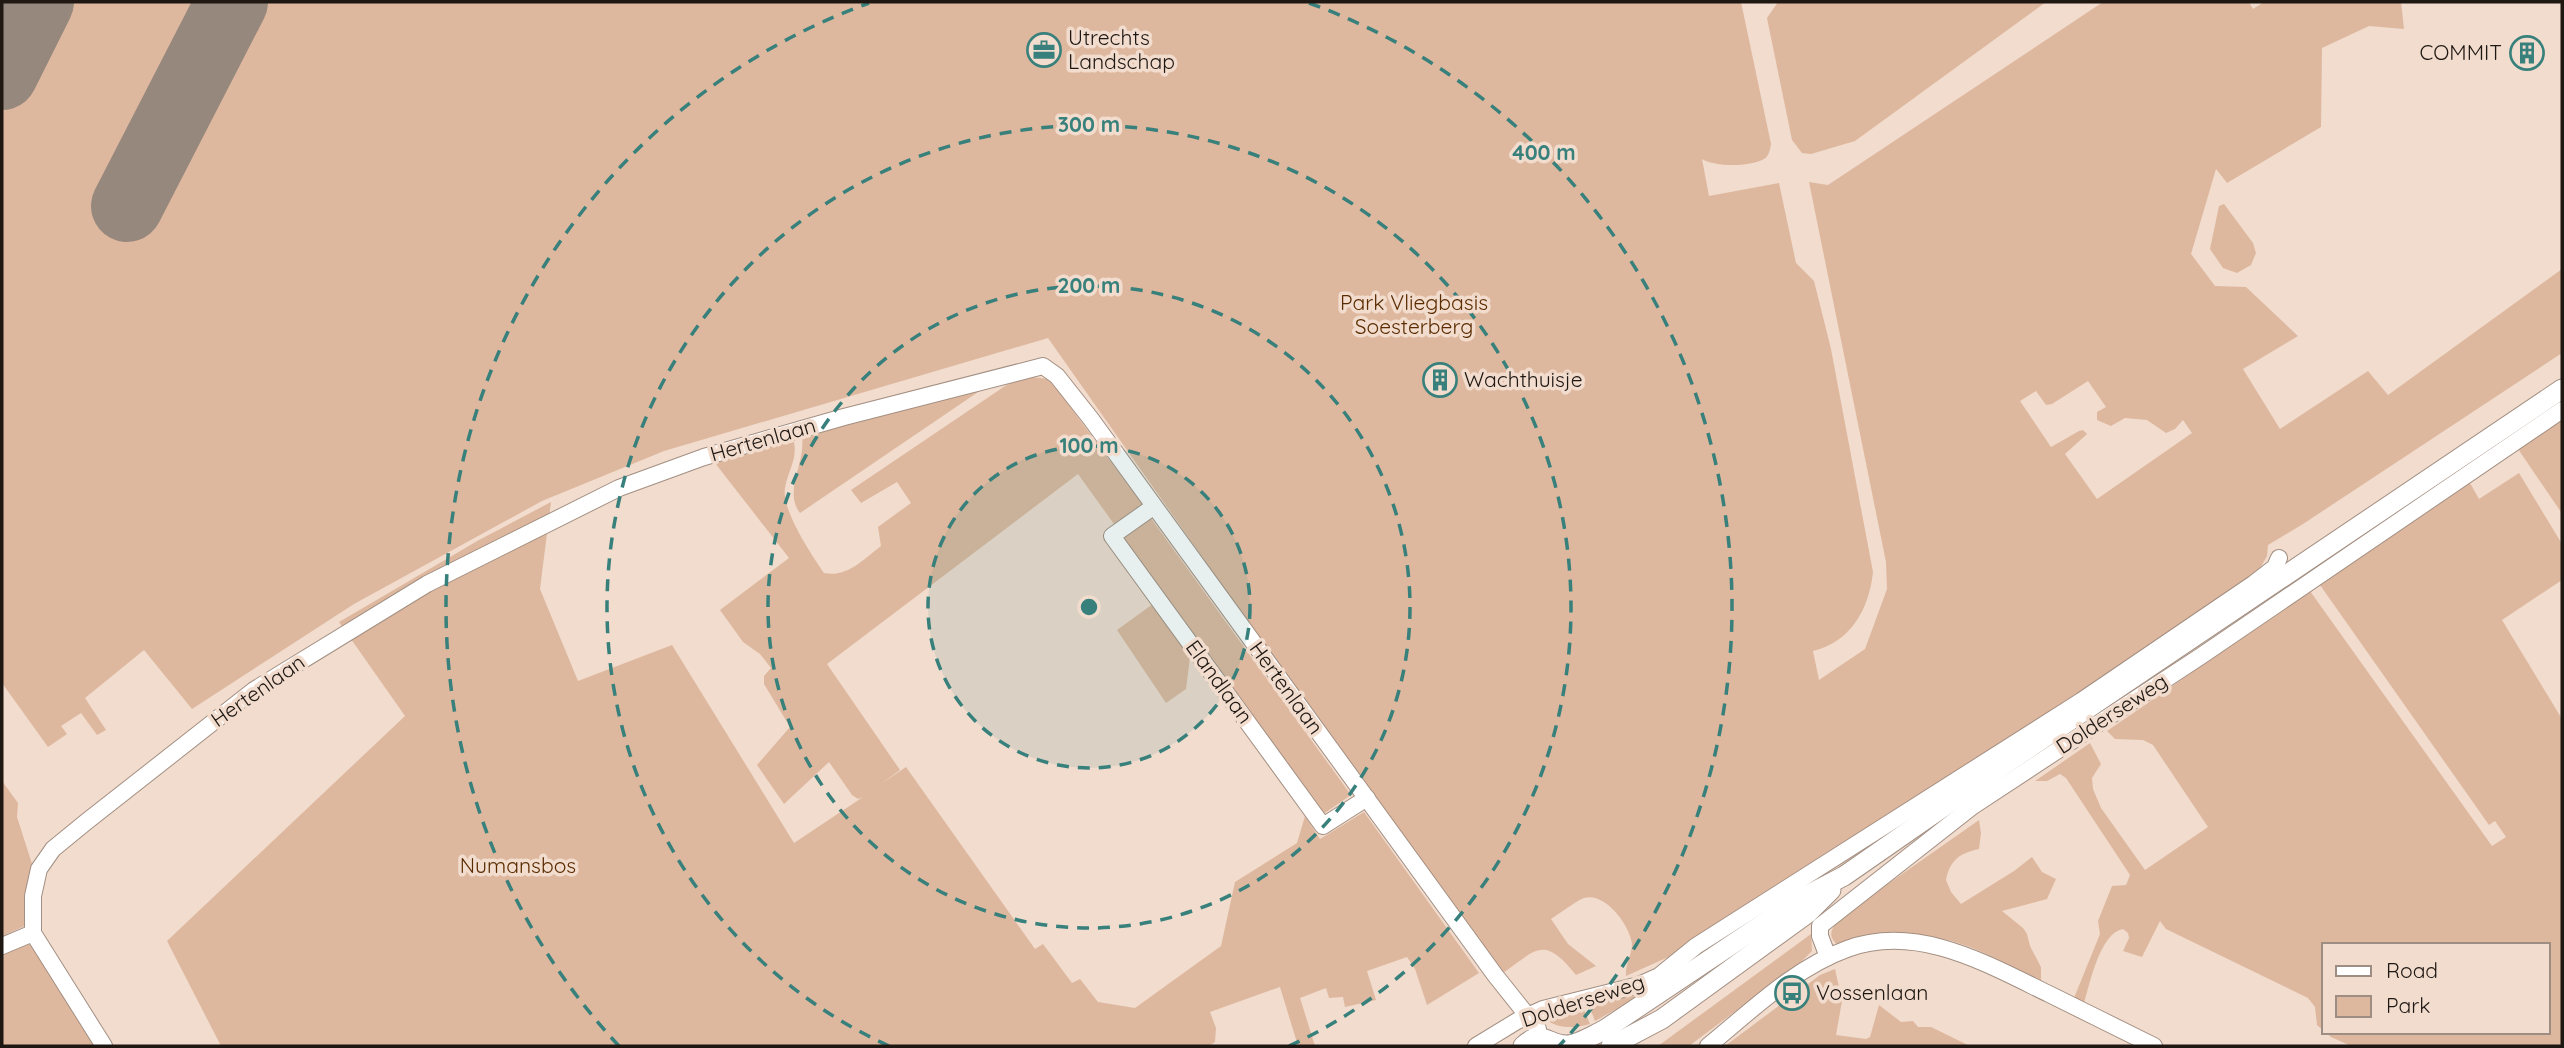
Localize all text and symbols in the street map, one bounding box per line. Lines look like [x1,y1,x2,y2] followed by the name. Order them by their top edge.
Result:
[1068,24,1175,74] place label: Utrechts Landschap
[1025,31,1063,69] office icon: Utrechts Landschap
[2508,34,2546,72] building icon: COMMIT
[2420,39,2502,65] place label: COMMIT
[1058,111,1120,137] text: 300 m
[1512,139,1576,165] text: 400 m
[1058,272,1120,298] text: 200 m
[1340,289,1488,339] park label: Park Vliegbasis Soesterberg
[1421,361,1459,399] building icon: Wachthuisje
[1464,366,1583,392] place label: Wachthuisje
[707,412,819,467] street label: Hertenlaan
[1059,432,1119,458] text: 100 m
[1077,595,1101,619] centre of rings
[1181,635,1259,728] street label: Elandlaan
[1244,636,1329,739] street label: Hertenlaan
[205,648,309,732] street label: Hertenlaan
[2051,668,2172,759] street label: Dolderseweg
[460,852,576,878] park label: Numansbos
[2322,943,2550,1034] legend
[2386,957,2438,983] text: Road
[1518,968,1647,1032] street label: Dolderseweg
[1773,974,1811,1012] bus stop icon: Vossenlaan
[1816,979,1929,1005] place label: Vossenlaan
[2386,992,2430,1018] text: Park

